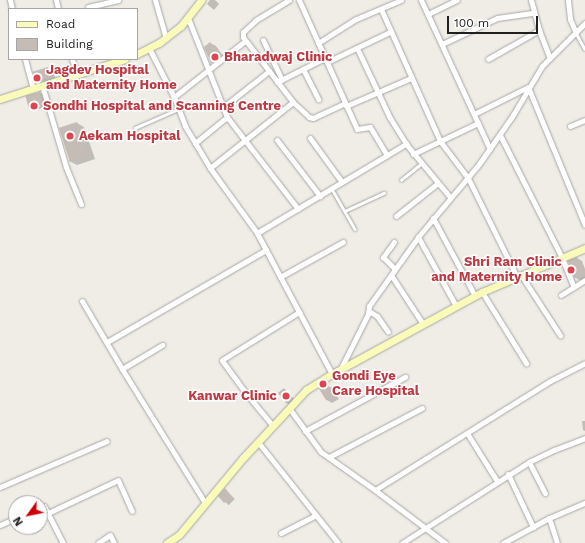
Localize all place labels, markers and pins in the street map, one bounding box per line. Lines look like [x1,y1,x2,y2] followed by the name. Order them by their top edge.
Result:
[224,49,332,65] place label: Bharadwaj Clinic
[209,51,221,63] marker: Bharadwaj Clinic
[46,63,177,94] place label: Jagdev Hospital and Maternity Home
[31,72,43,84] marker: Jagdev Hospital and Maternity Home
[43,98,281,114] place label: Sondhi Hospital and Scanning Centre
[28,100,40,112] marker: Sondhi Hospital and Scanning Centre
[79,128,180,144] place label: Aekam Hospital
[64,130,76,142] marker: Aekam Hospital
[431,255,562,286] place label: Shri Ram Clinic and Maternity Home
[565,264,577,276] marker: Shri Ram Clinic and Maternity Home
[332,369,419,400] place label: Gondi Eye Care Hospital
[317,378,329,390] marker: Gondi Eye Care Hospital
[188,388,277,404] place label: Kanwar Clinic
[280,390,292,402] marker: Kanwar Clinic

